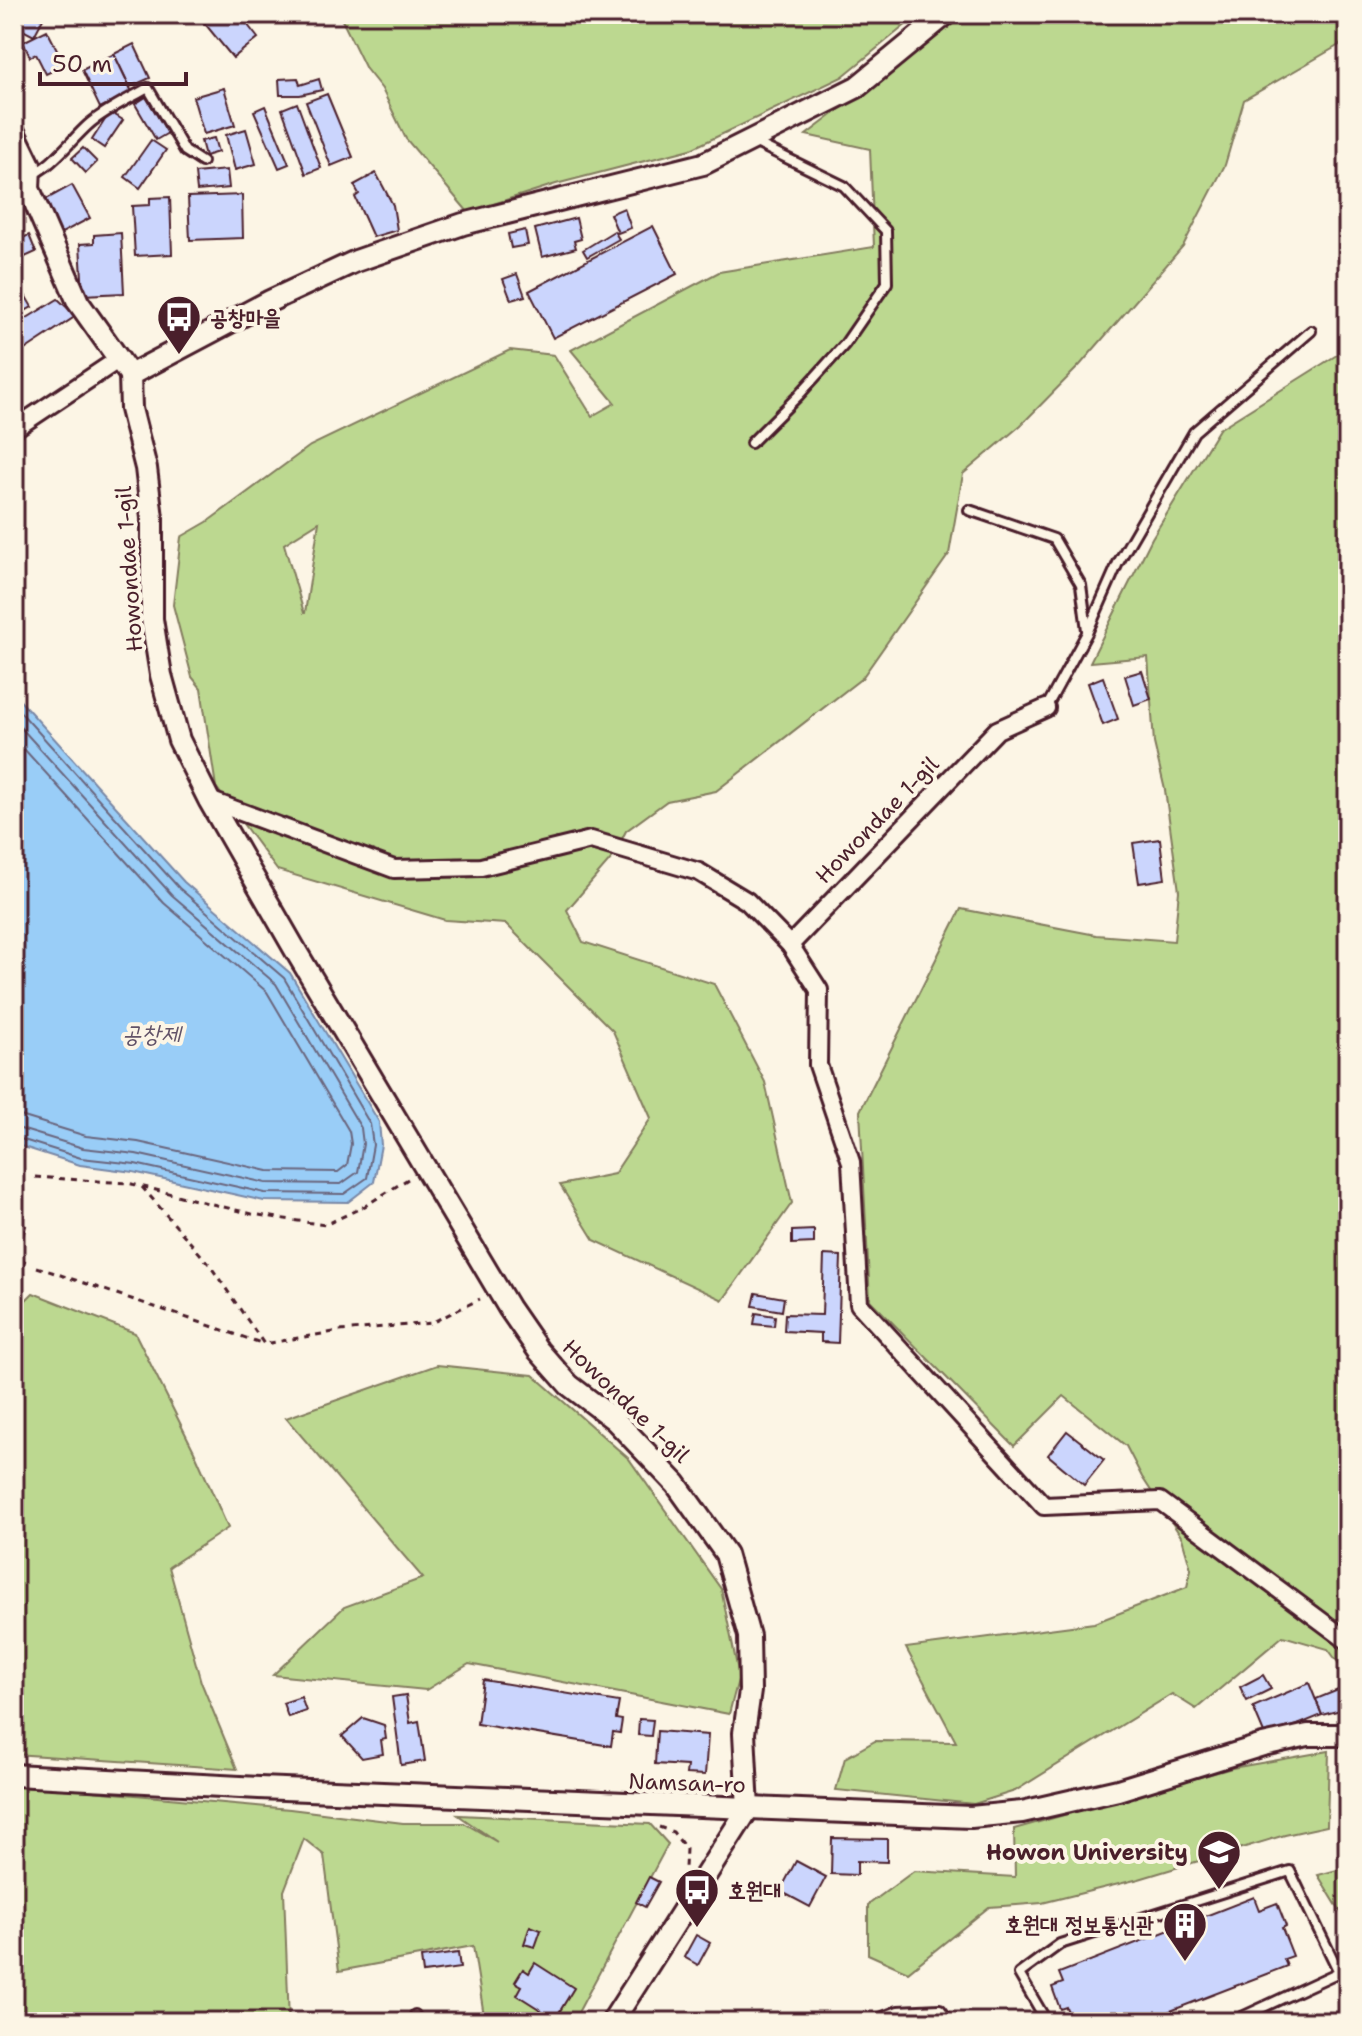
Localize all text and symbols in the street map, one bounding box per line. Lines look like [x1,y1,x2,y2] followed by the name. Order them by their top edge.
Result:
[40,36,186,86] scale bar
[52,48,112,80] text: 50 m
[155,293,203,356] bus stop icon: 공창마을
[210,303,281,332] place label: 공창마을
[109,485,149,653] street label: Howondae 1-gil
[809,750,945,890] street label: Howondae 1-gil
[122,1018,184,1050] water label: 공창제
[556,1333,696,1469] street label: Howondae 1-gil
[628,1766,746,1800] street label: Namsan-ro
[1195,1828,1243,1891] school or university icon: Howon University
[986,1838,1188,1867] place label: Howon University
[673,1866,721,1929] bus stop icon: 호원대
[728,1876,781,1905] place label: 호원대
[1161,1900,1209,1963] building icon: 호원대 정보통신관
[1005,1910,1154,1939] place label: 호원대 정보통신관

